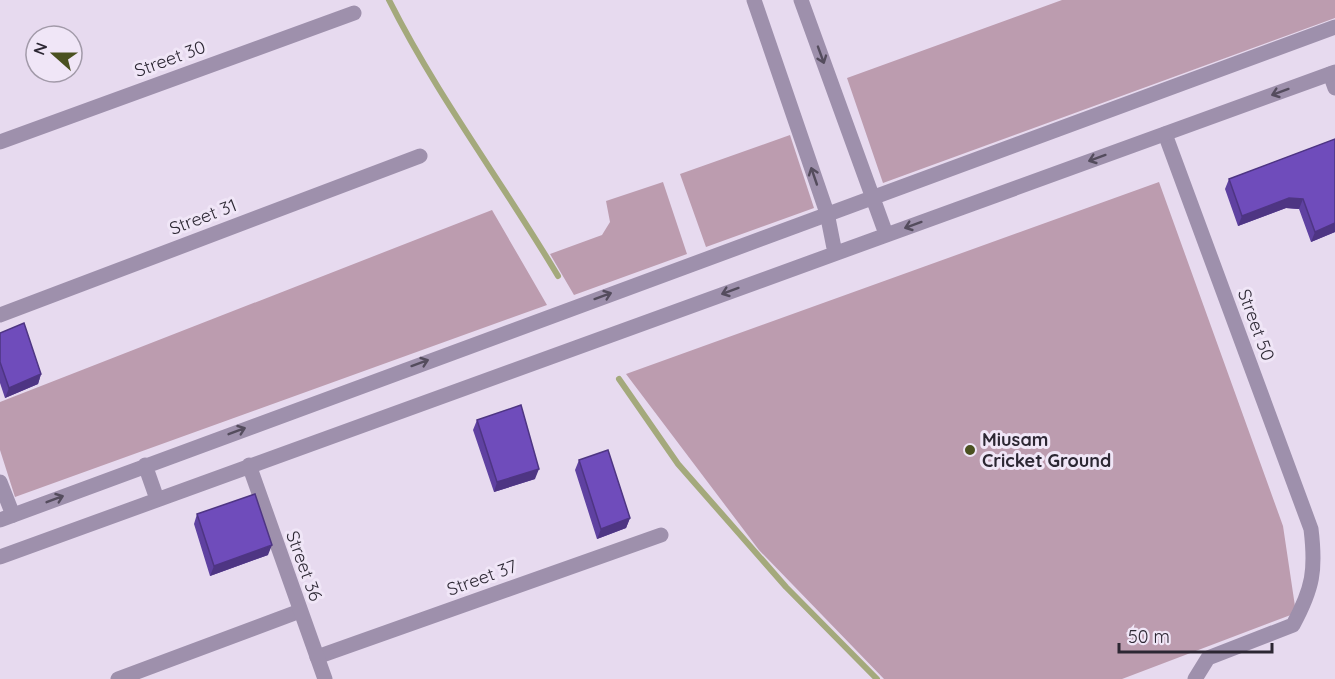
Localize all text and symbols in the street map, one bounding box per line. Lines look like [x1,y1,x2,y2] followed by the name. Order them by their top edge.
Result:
[24,24,84,84] north arrow
[131,35,209,82] street label: Street 30
[29,40,51,58] text: N
[817,45,828,64] one-way arrow
[1271,87,1290,98] one-way arrow
[1088,154,1107,165] one-way arrow
[808,167,819,186] one-way arrow
[166,193,240,240] street label: Street 31
[904,220,923,231] one-way arrow
[721,286,740,297] one-way arrow
[1233,286,1280,364] street label: Street 50
[593,289,612,300] one-way arrow
[410,356,429,367] one-way arrow
[228,424,246,435] one-way arrow
[982,428,1111,472] place label: Miusam Cricket Ground
[963,443,977,457] marker: Miusam Cricket Ground
[45,493,64,504] one-way arrow
[281,527,328,604] street label: Street 36
[444,554,520,601] street label: Street 37
[1119,616,1272,654] scale bar
[1128,625,1170,648] text: 50 m

